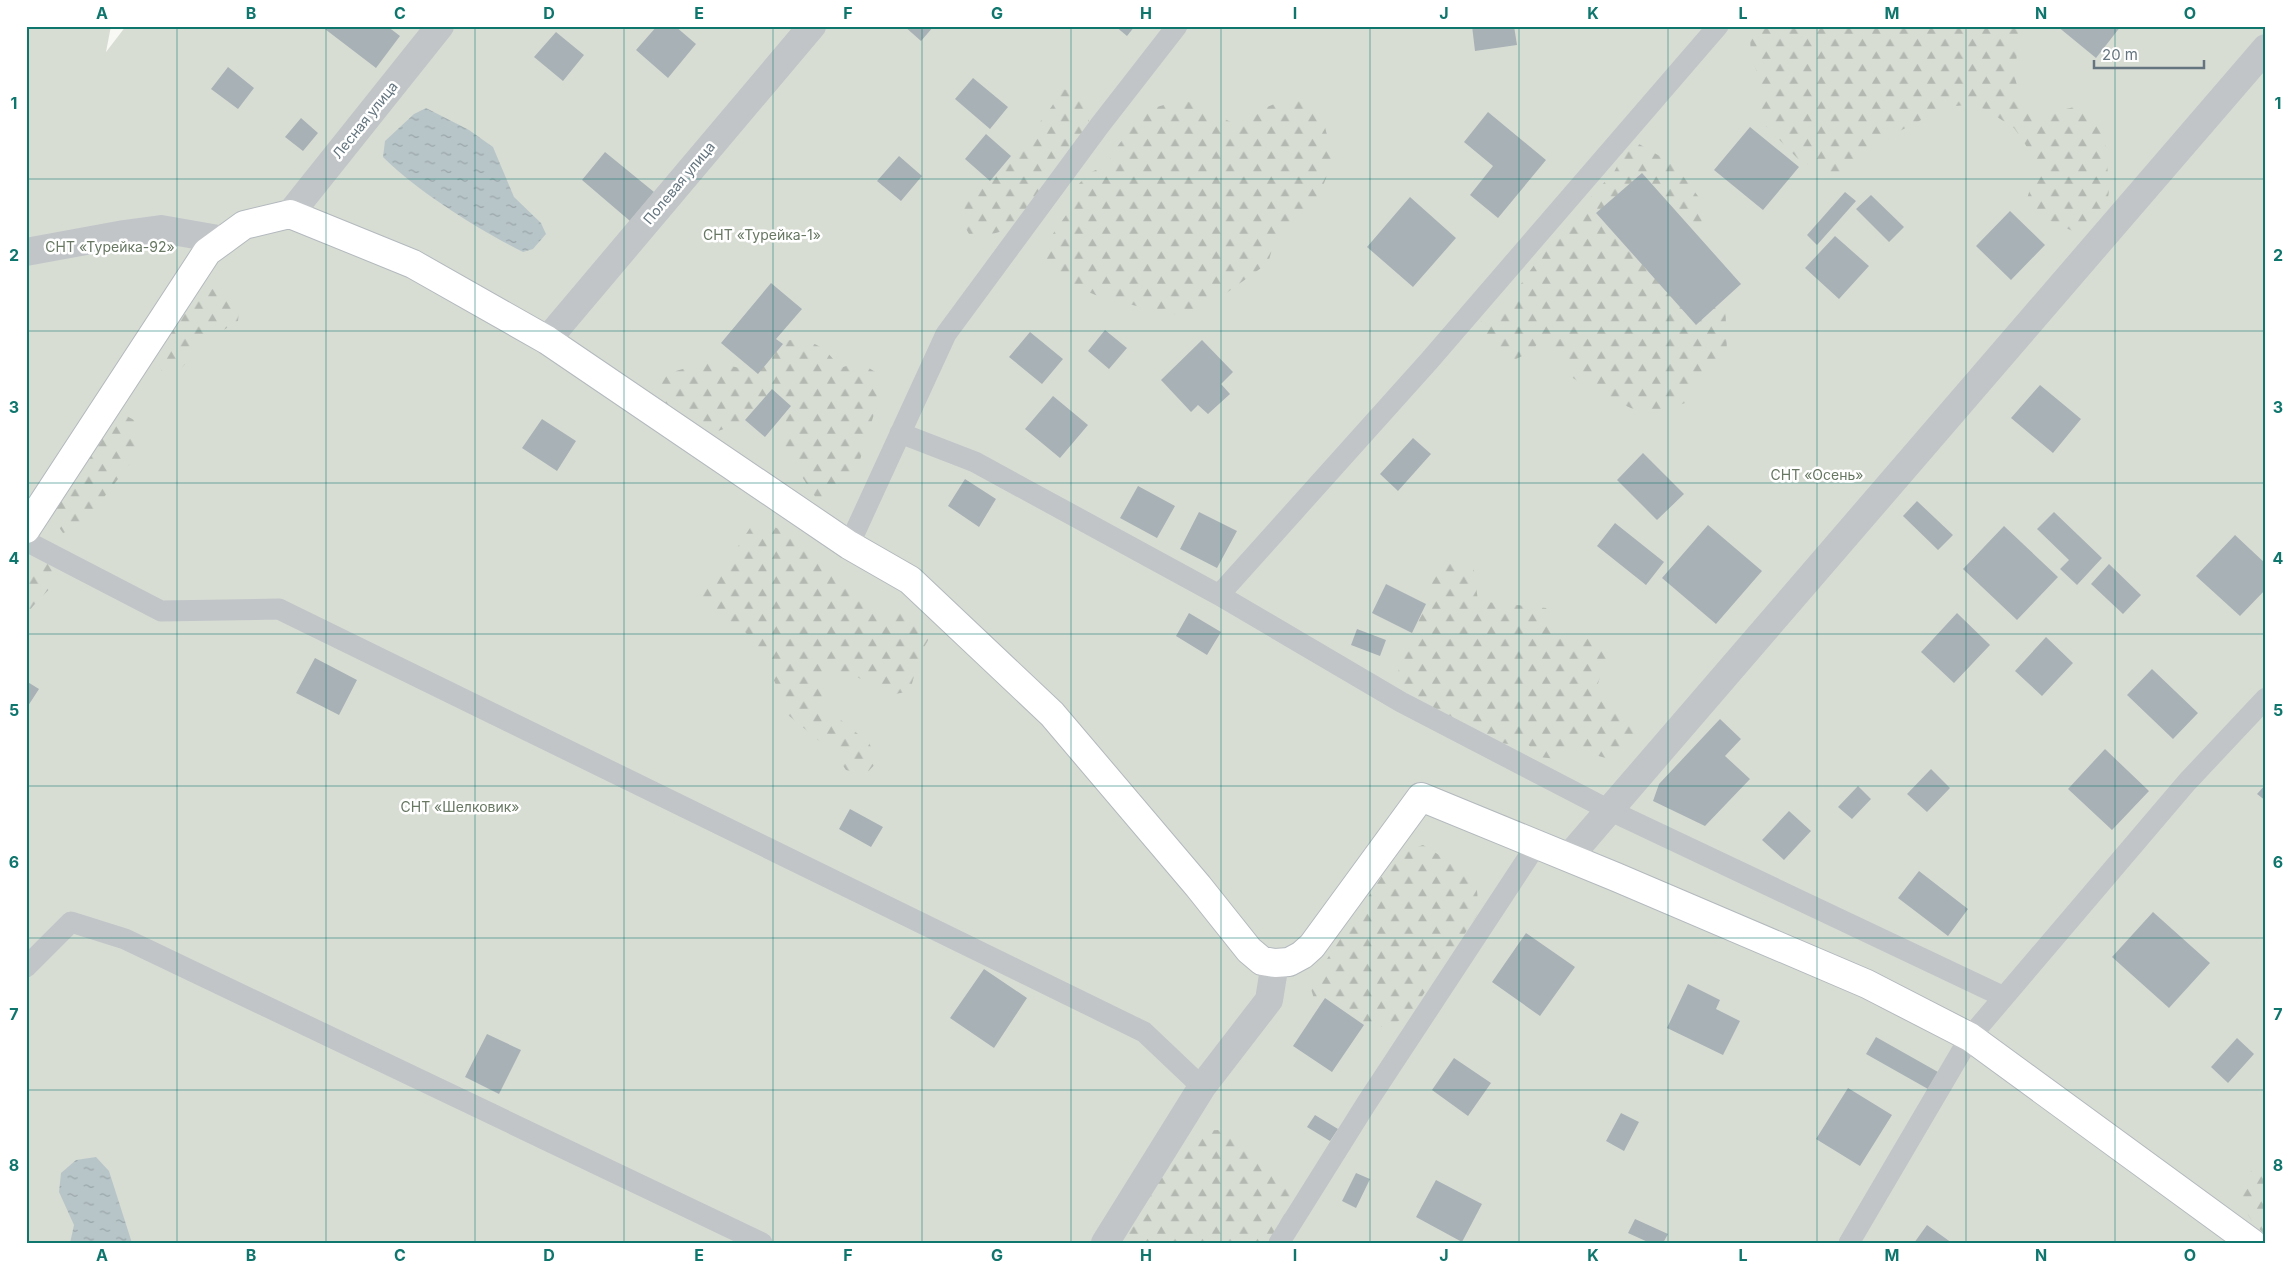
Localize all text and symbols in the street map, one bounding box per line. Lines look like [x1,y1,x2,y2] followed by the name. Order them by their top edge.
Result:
[96,3,108,23] text: A
[246,3,256,23] text: B
[394,3,406,23] text: C
[543,3,555,23] text: D
[694,3,704,23] text: E
[843,3,853,23] text: F
[991,3,1003,23] text: G
[1140,3,1152,23] text: H
[1293,3,1297,23] text: I
[1439,3,1449,23] text: J
[1587,3,1599,23] text: K
[1738,3,1748,23] text: L
[1885,3,1899,23] text: M
[2035,3,2047,23] text: N
[2184,3,2196,23] text: O
[2094,38,2204,70] scale bar
[2102,45,2138,64] text: 20 m
[328,78,401,162] street label: Лесная улица
[11,93,17,113] text: 1
[2275,93,2281,113] text: 1
[639,138,718,227] street label: Полевая улица
[703,226,821,243] park label: СНТ «Турейка-1»
[45,238,175,255] park label: СНТ «Турейка-92»
[9,245,19,265] text: 2
[2273,245,2283,265] text: 2
[9,397,19,417] text: 3
[2273,397,2283,417] text: 3
[1771,466,1863,483] park label: СНТ «Осень»
[9,548,20,568] text: 4
[2273,548,2284,568] text: 4
[9,700,19,720] text: 5
[2273,700,2283,720] text: 5
[401,798,519,815] park label: СНТ «Шелковик»
[9,852,19,872] text: 6
[2273,852,2283,872] text: 6
[9,1004,19,1024] text: 7
[2273,1004,2283,1024] text: 7
[9,1155,19,1175] text: 8
[2273,1155,2283,1175] text: 8
[96,1245,108,1265] text: A
[246,1245,256,1265] text: B
[394,1245,406,1265] text: C
[543,1245,555,1265] text: D
[694,1245,704,1265] text: E
[843,1245,853,1265] text: F
[991,1245,1003,1265] text: G
[1140,1245,1152,1265] text: H
[1293,1245,1297,1265] text: I
[1439,1245,1449,1265] text: J
[1587,1245,1599,1265] text: K
[1738,1245,1748,1265] text: L
[1885,1245,1899,1265] text: M
[2035,1245,2047,1265] text: N
[2184,1245,2196,1265] text: O

